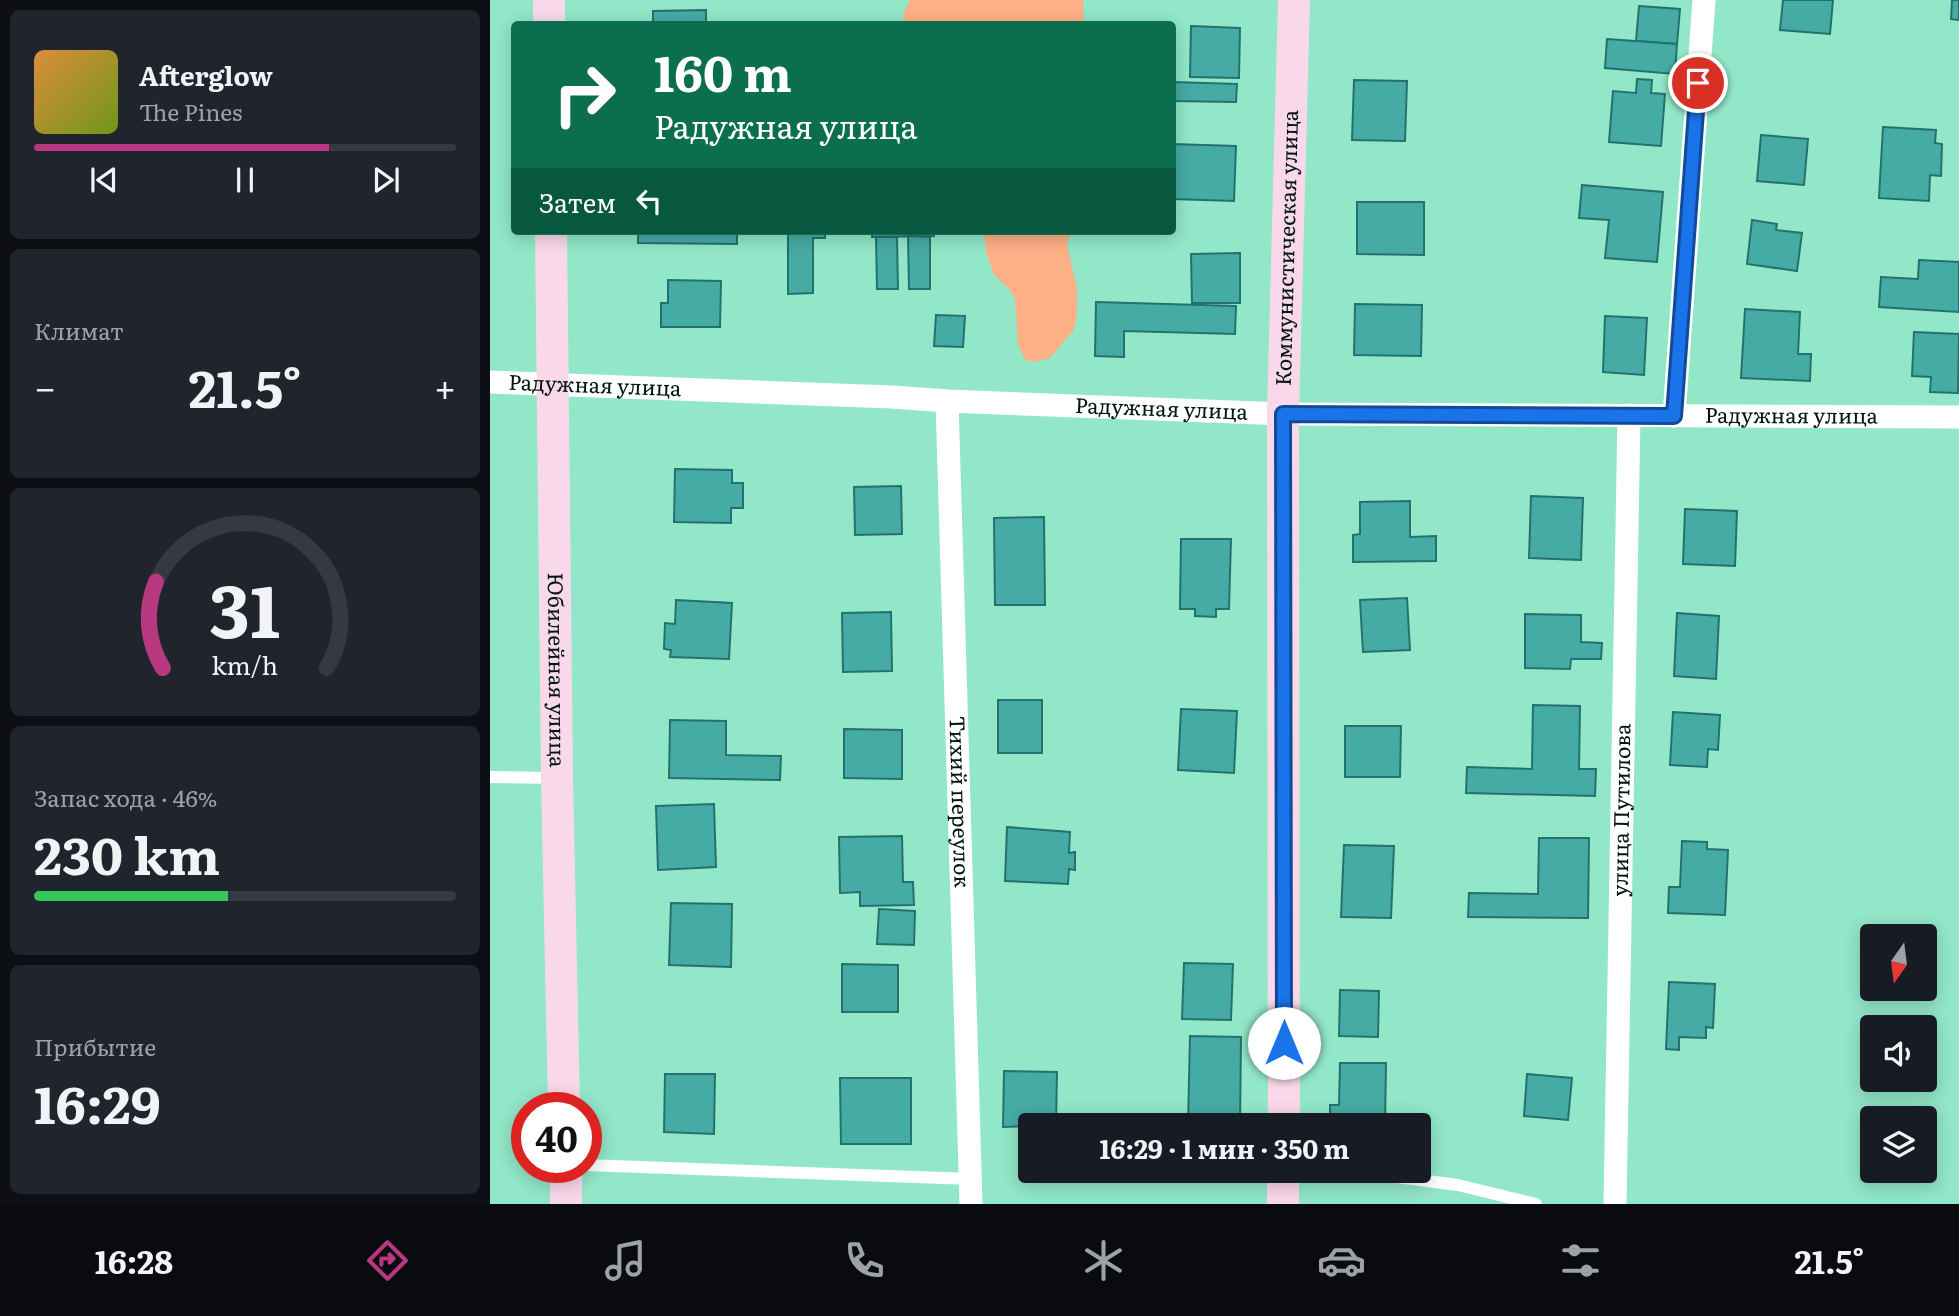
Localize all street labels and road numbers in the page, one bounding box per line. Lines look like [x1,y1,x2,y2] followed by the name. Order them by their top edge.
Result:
[1266,109,1304,386] street label: Коммунистическая улица
[508,365,683,402] street label: Радужная улица
[1074,388,1249,426] street label: Радужная улица
[1705,398,1879,430] street label: Радужная улица
[542,572,575,768] street label: Юбилейная улица
[943,715,980,889] street label: Тихий переулок
[1602,722,1637,897] street label: улица Путилова

